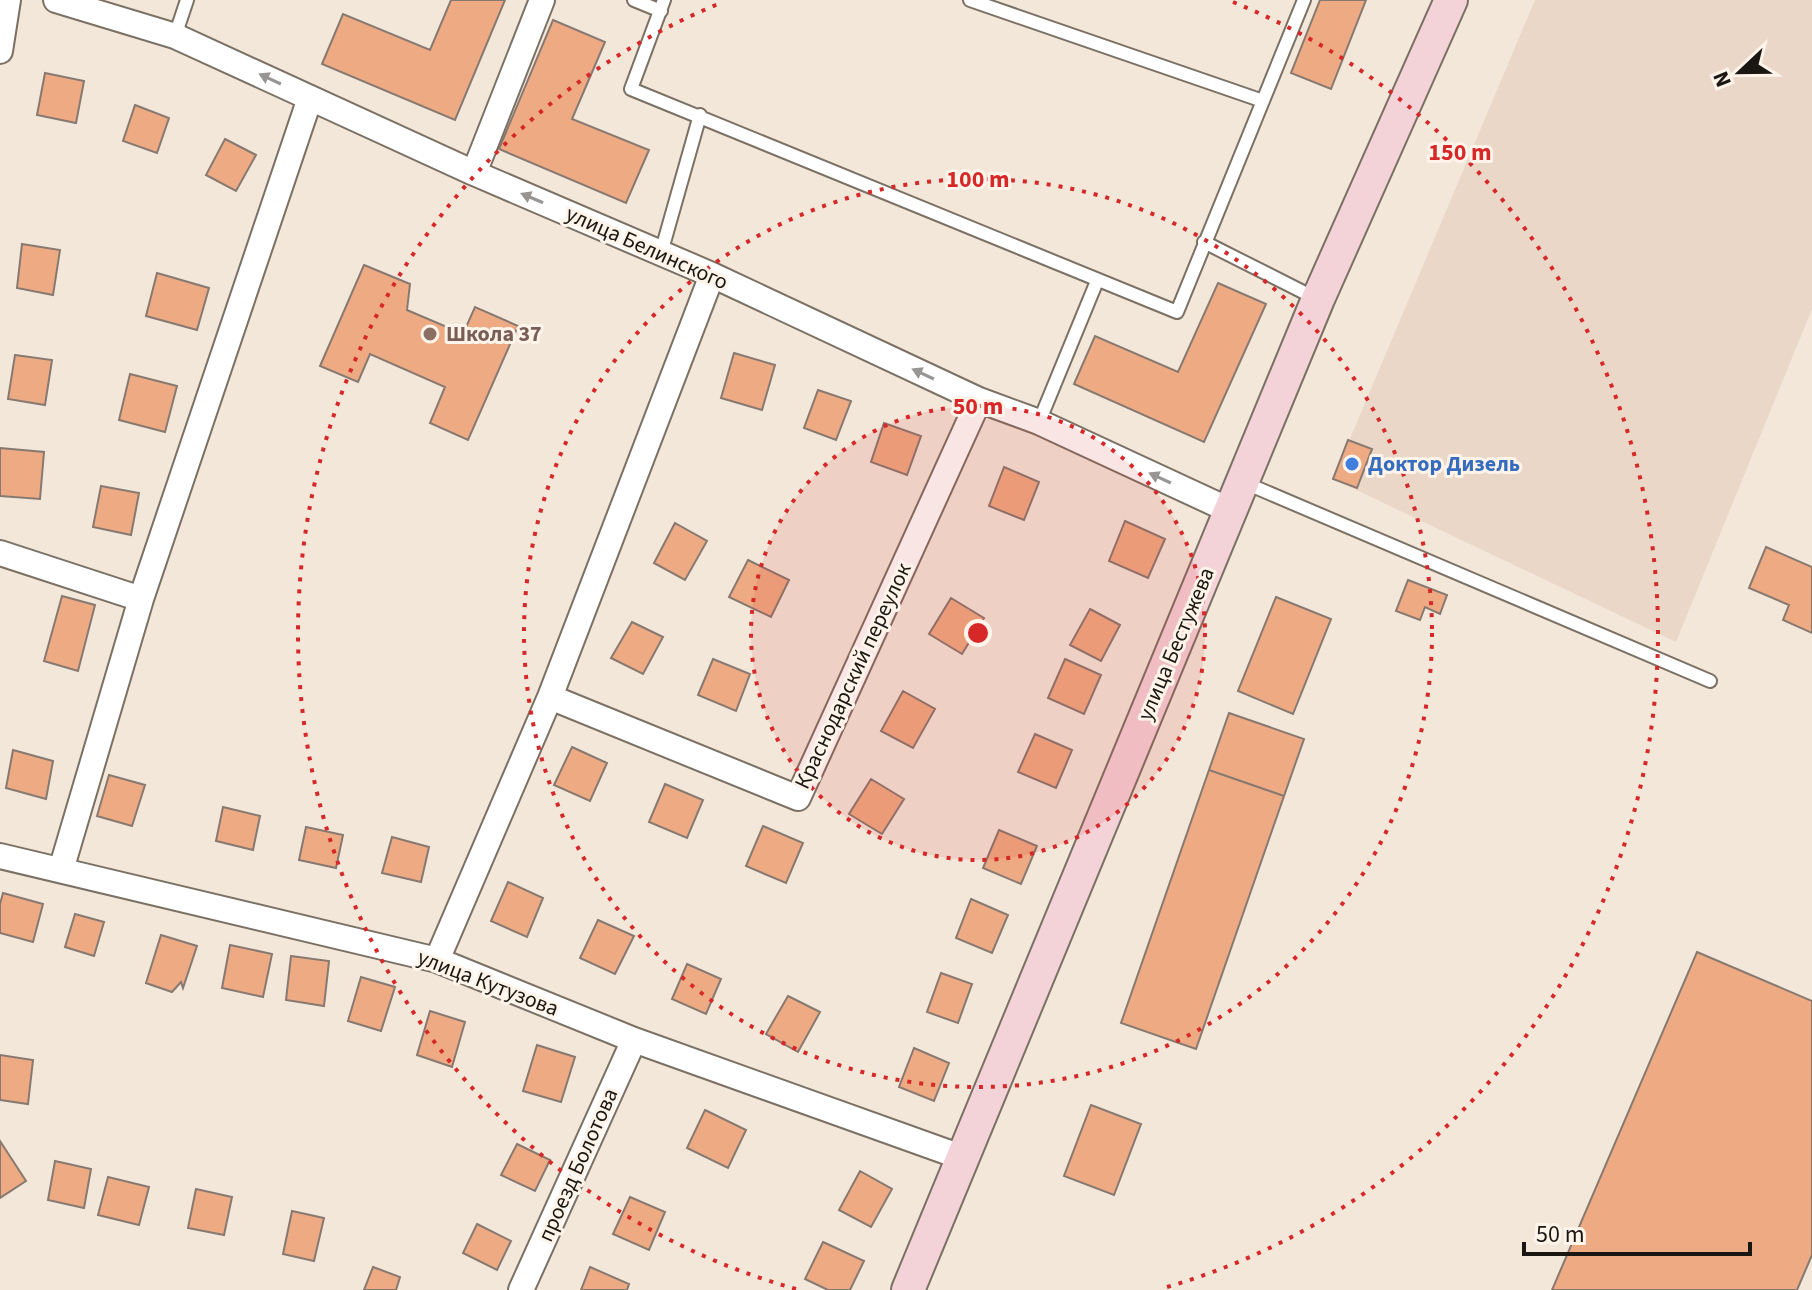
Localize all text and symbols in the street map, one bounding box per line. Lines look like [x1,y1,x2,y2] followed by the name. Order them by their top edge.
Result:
[1700,32,1780,112] north arrow
[1705,66,1740,92] text: N
[258,72,282,86] one-way arrow
[1428,135,1492,170] text: 150 m
[946,162,1010,197] text: 100 m
[521,191,544,204] one-way arrow
[561,198,733,298] street label: улица Белинского
[446,318,542,350] place label: Школа 37
[421,325,439,343] marker: Школа 37
[911,367,934,381] one-way arrow
[953,389,1003,424] text: 50 m
[1368,448,1520,480] place label: Доктор Дизель
[1343,455,1361,473] marker: Доктор Дизель
[1149,471,1172,485] one-way arrow
[786,558,920,794] street label: Краснодарский переулок
[1129,562,1223,726] street label: улица Бестужева
[964,619,992,647] centre of rings
[413,941,563,1025] street label: улица Кутузова
[530,1083,626,1247] street label: проезд Болотова
[1524,1206,1750,1256] scale bar
[1536,1217,1585,1252] text: 50 m

